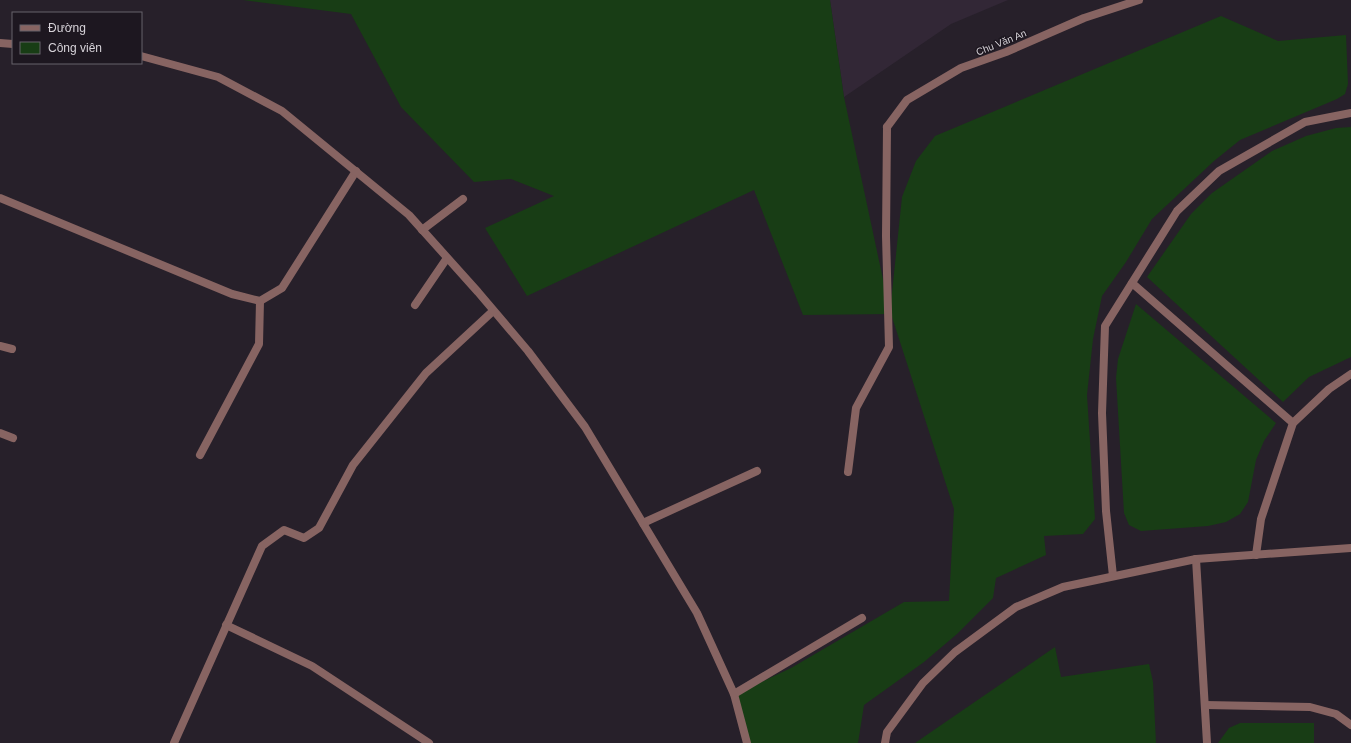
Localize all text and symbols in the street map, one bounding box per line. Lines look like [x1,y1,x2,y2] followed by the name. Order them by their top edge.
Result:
[12,12,142,64] legend
[48,21,86,35] text: Đường
[974,27,1028,58] street label: Chu Văn An
[48,41,102,55] text: Công viên

